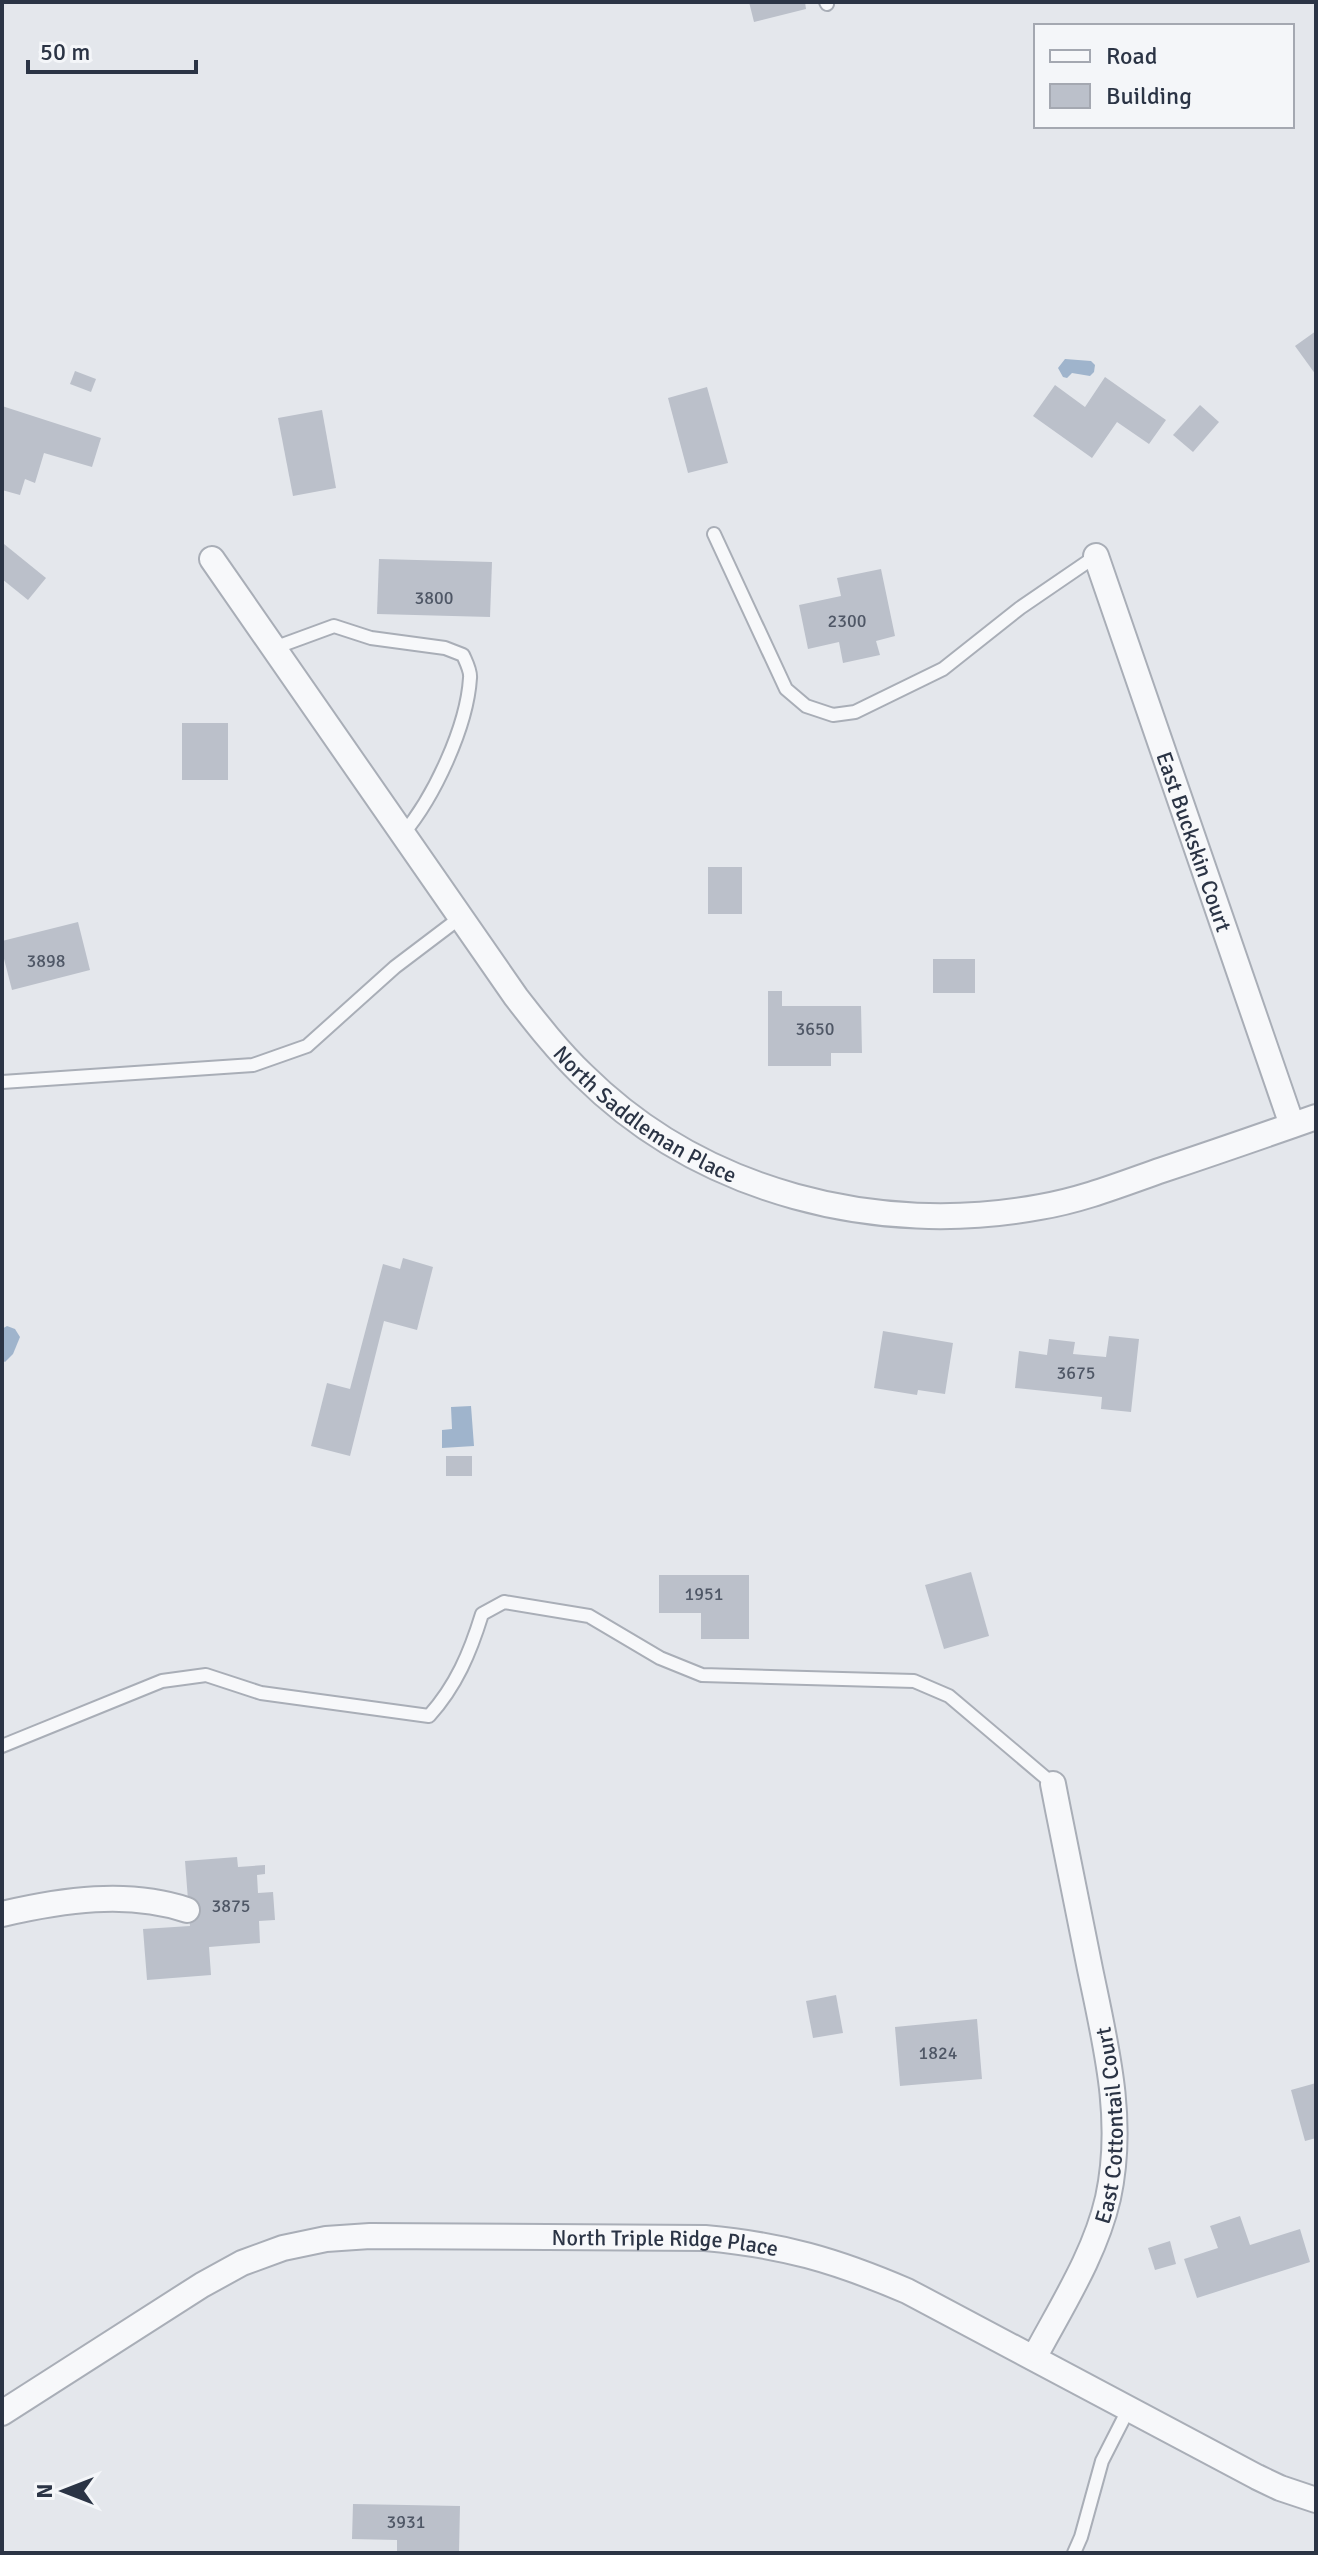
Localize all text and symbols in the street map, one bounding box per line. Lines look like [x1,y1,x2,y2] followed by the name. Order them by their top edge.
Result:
[28,24,196,74] scale bar
[1034,24,1294,128] legend
[40,37,90,67] text: 50 m
[1106,41,1157,71] text: Road
[1106,81,1192,111] text: Building
[415,587,453,609] house number: 3800
[828,610,866,632] house number: 2300
[1150,748,1237,936] street label: East Buckskin Court
[27,950,65,972] house number: 3898
[796,1018,834,1040] house number: 3650
[548,1040,741,1189] street label: North Saddleman Place
[1057,1362,1095,1384] house number: 3675
[685,1583,723,1605] house number: 1951
[212,1895,250,1917] house number: 3875
[1089,2024,1129,2227] street label: East Cottontail Court
[919,2042,958,2064] house number: 1824
[552,2224,781,2262] street label: North Triple Ridge Place
[24,2451,104,2531] north arrow
[31,2483,58,2499] text: N
[387,2511,425,2533] house number: 3931

